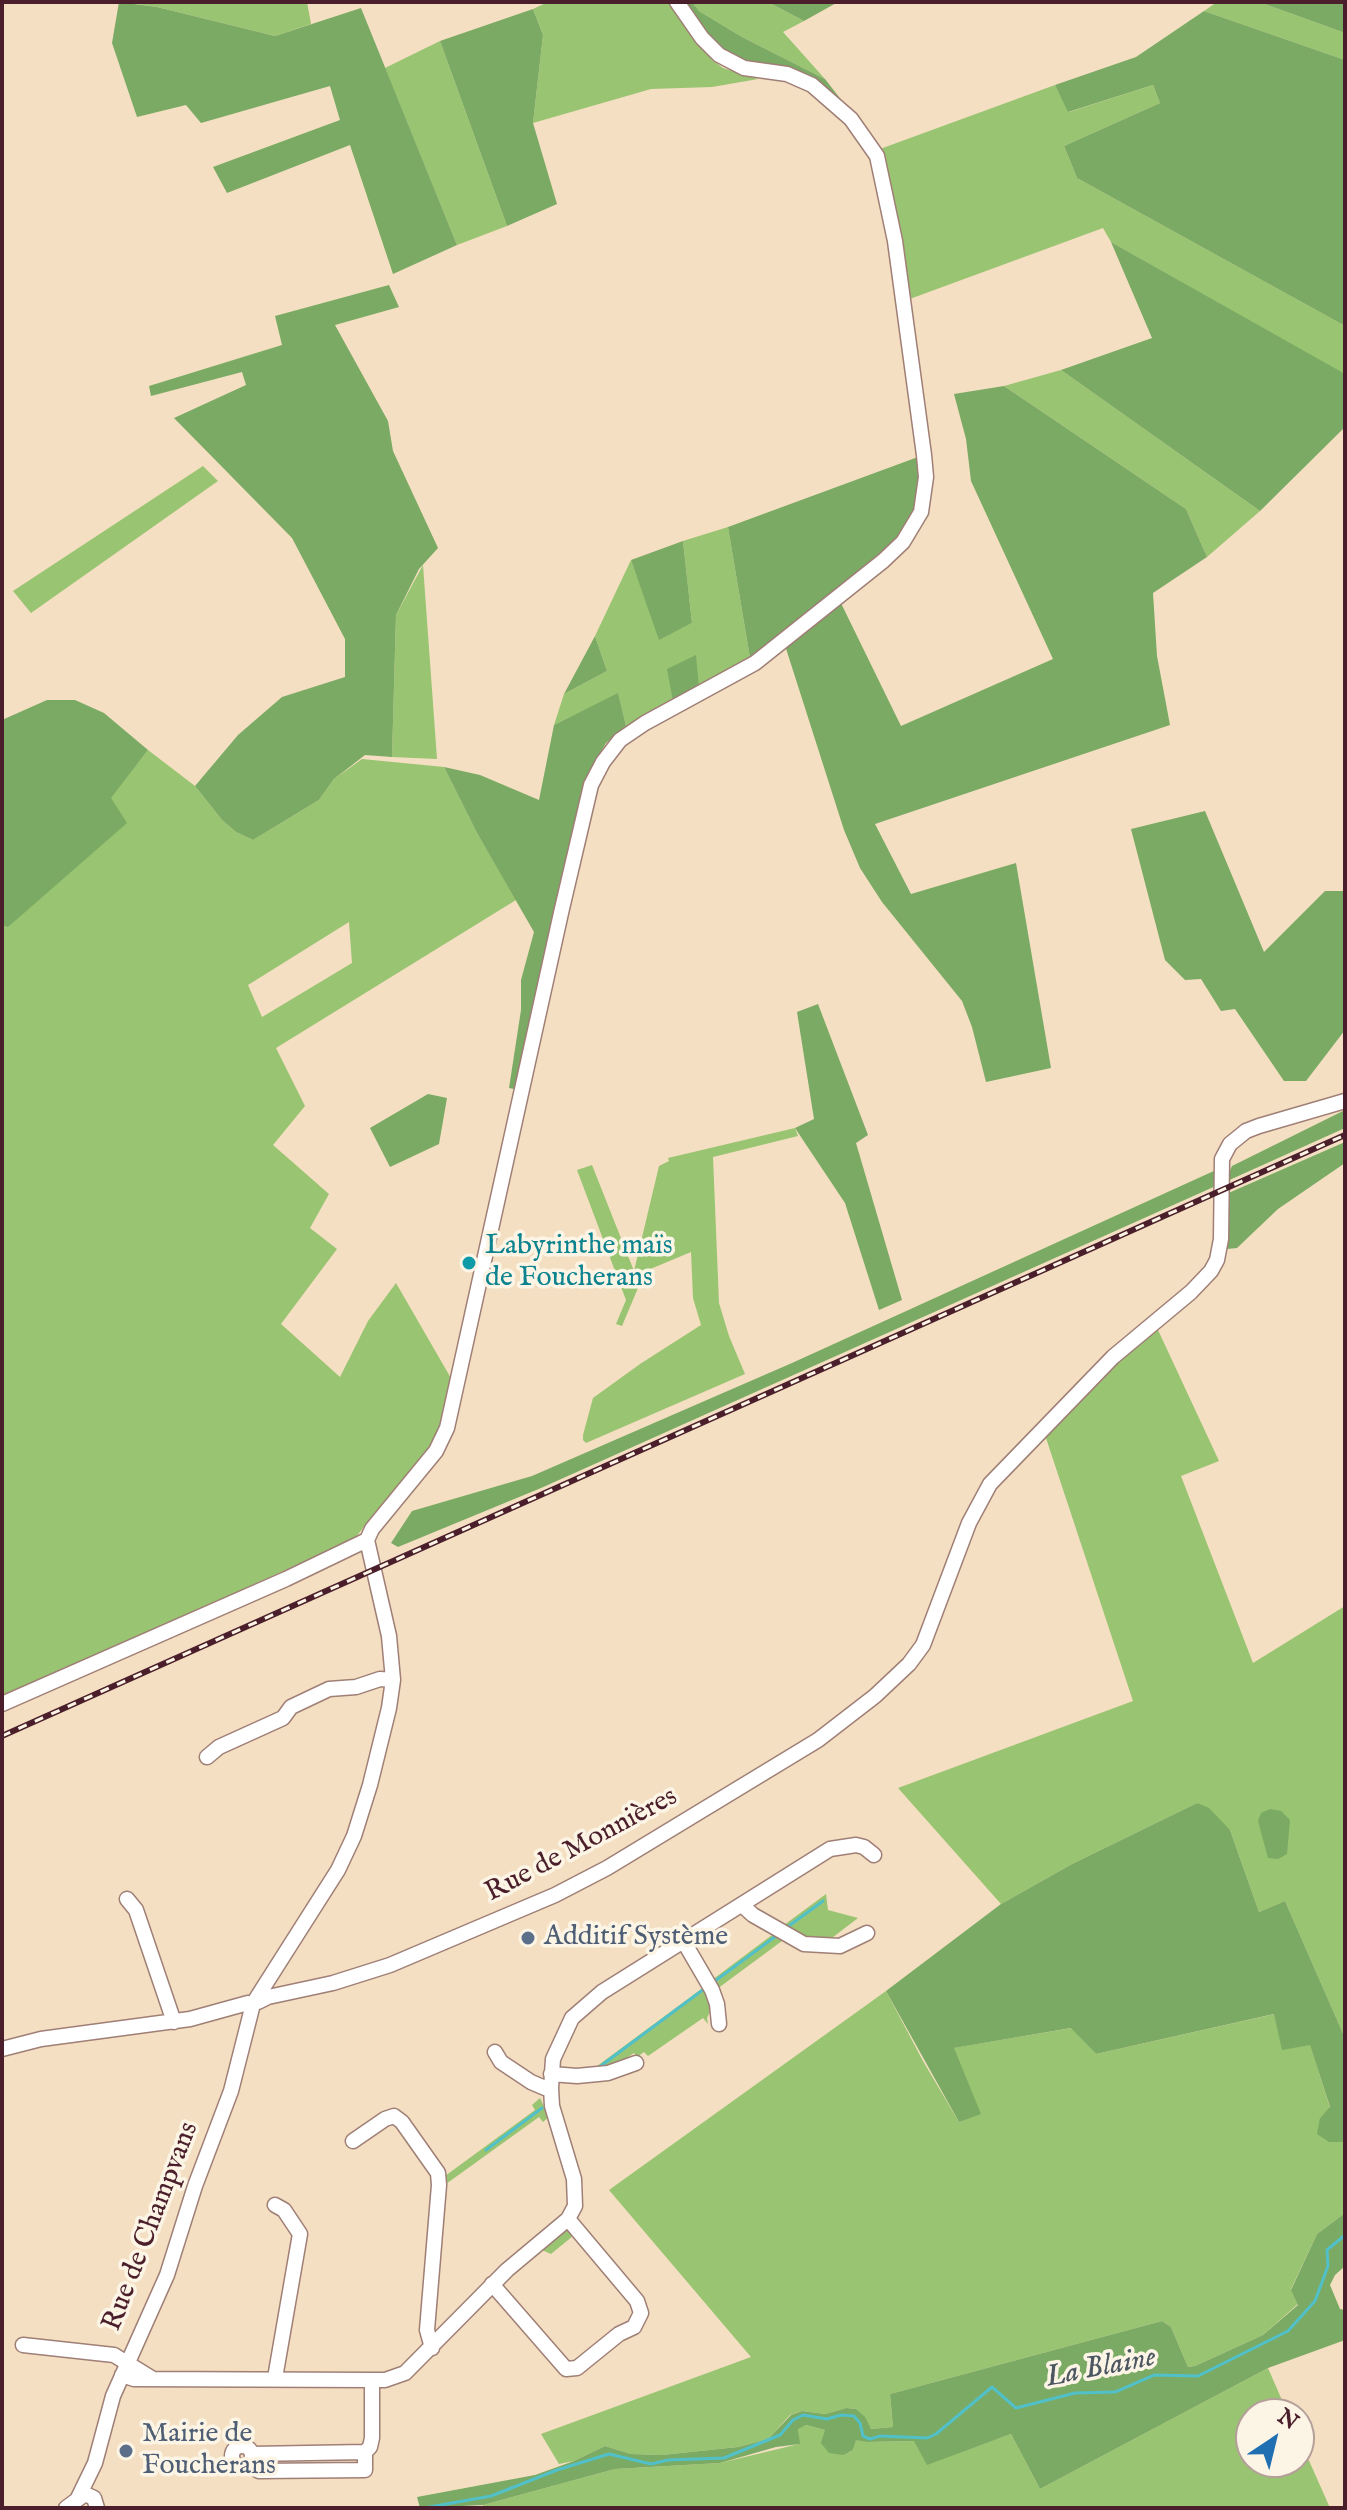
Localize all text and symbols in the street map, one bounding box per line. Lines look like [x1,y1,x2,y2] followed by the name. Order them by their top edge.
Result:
[485,1230,673,1296] place label: Labyrinthe maïs de Foucherans
[460,1254,478,1272] marker: Labyrinthe maïs de Foucherans
[480,1781,684,1911] street label: Rue de Monnières
[544,1921,728,1955] place label: Additif Système
[519,1929,537,1947] marker: Additif Système
[97,2118,207,2336] street label: Rue de Champvans
[1043,2341,1159,2397] water label: La Blaine
[1235,2398,1315,2478] north arrow
[1272,2403,1303,2437] text: N
[142,2418,276,2484] place label: Mairie de Foucherans
[117,2442,135,2460] marker: Mairie de Foucherans

